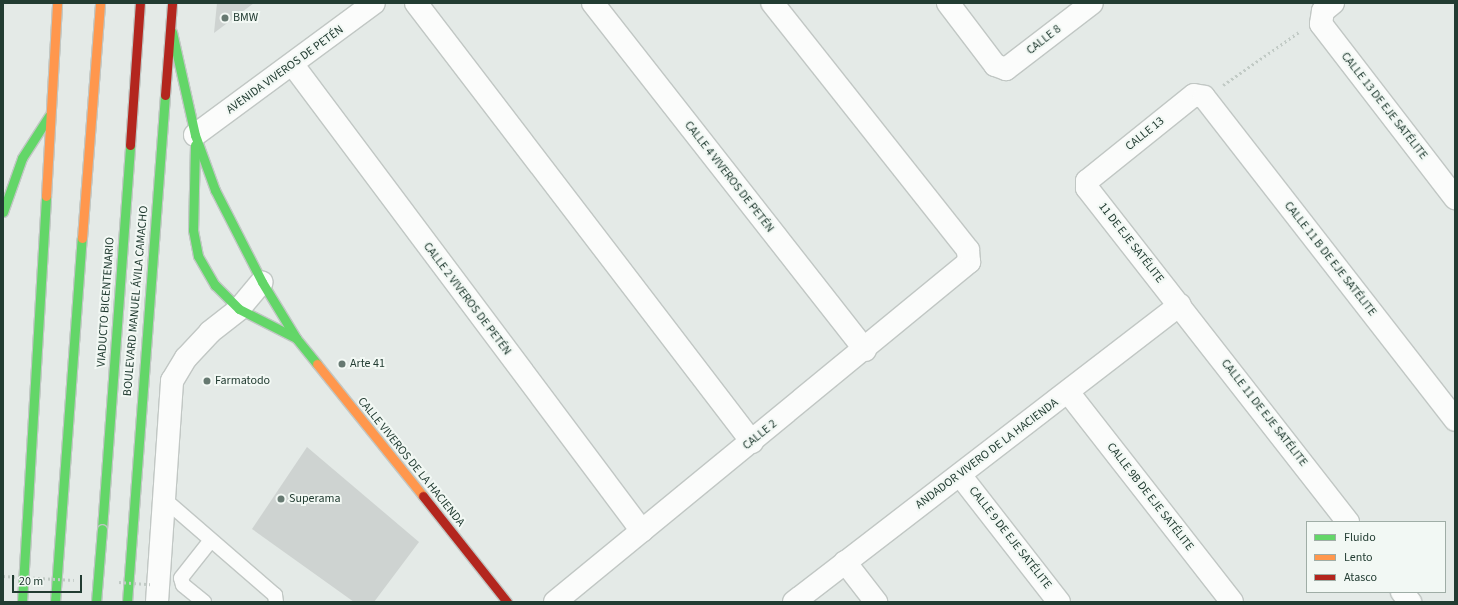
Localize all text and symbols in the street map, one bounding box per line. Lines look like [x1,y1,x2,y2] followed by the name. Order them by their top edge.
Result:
[233,11,258,25] place label: BMW
[220,13,230,23] marker: BMW
[1024,22,1064,58] street label: CALLE 8
[224,23,346,117] street label: AVENIDA VIVEROS DE PETÉN
[1338,50,1430,162] street label: CALLE 13 DE EJE SATÉLITE
[1123,114,1167,154] street label: CALLE 13
[681,118,777,236] street label: CALLE 4 VIVEROS DE PETÉN
[1281,199,1379,319] street label: CALLE 11 B DE EJE SATÉLITE
[1095,200,1167,286] street label: 11 DE EJE SATÉLITE
[121,205,151,397] street label: BOULEVARD MANUEL ÁVILA CAMACHO
[94,237,118,367] street label: VIADUCTO BICENTENARIO
[420,240,514,358] street label: CALLE 2 VIVEROS DE PETÉN
[350,357,385,371] place label: Arte 41
[1218,357,1310,469] street label: CALLE 11 DE EJE SATÉLITE
[337,359,347,369] marker: Arte 41
[215,374,270,388] place label: Farmatodo
[202,376,212,386] marker: Farmatodo
[354,394,468,530] street label: CALLE VIVEROS DE LA HACIENDA
[913,396,1061,512] street label: ANDADOR VIVERO DE LA HACIENDA
[740,417,780,453] street label: CALLE 2
[1103,440,1197,554] street label: CALLE 9B DE EJE SATÉLITE
[966,484,1054,592] street label: CALLE 9 DE EJE SATÉLITE
[289,492,340,506] place label: Superama
[276,494,286,504] marker: Superama
[1306,521,1446,593] legend
[1344,529,1376,546] text: Fluido
[1344,549,1373,566] text: Lento
[14,567,84,593] scale bar
[1344,569,1377,586] text: Atasco
[19,573,43,590] text: 20 m

